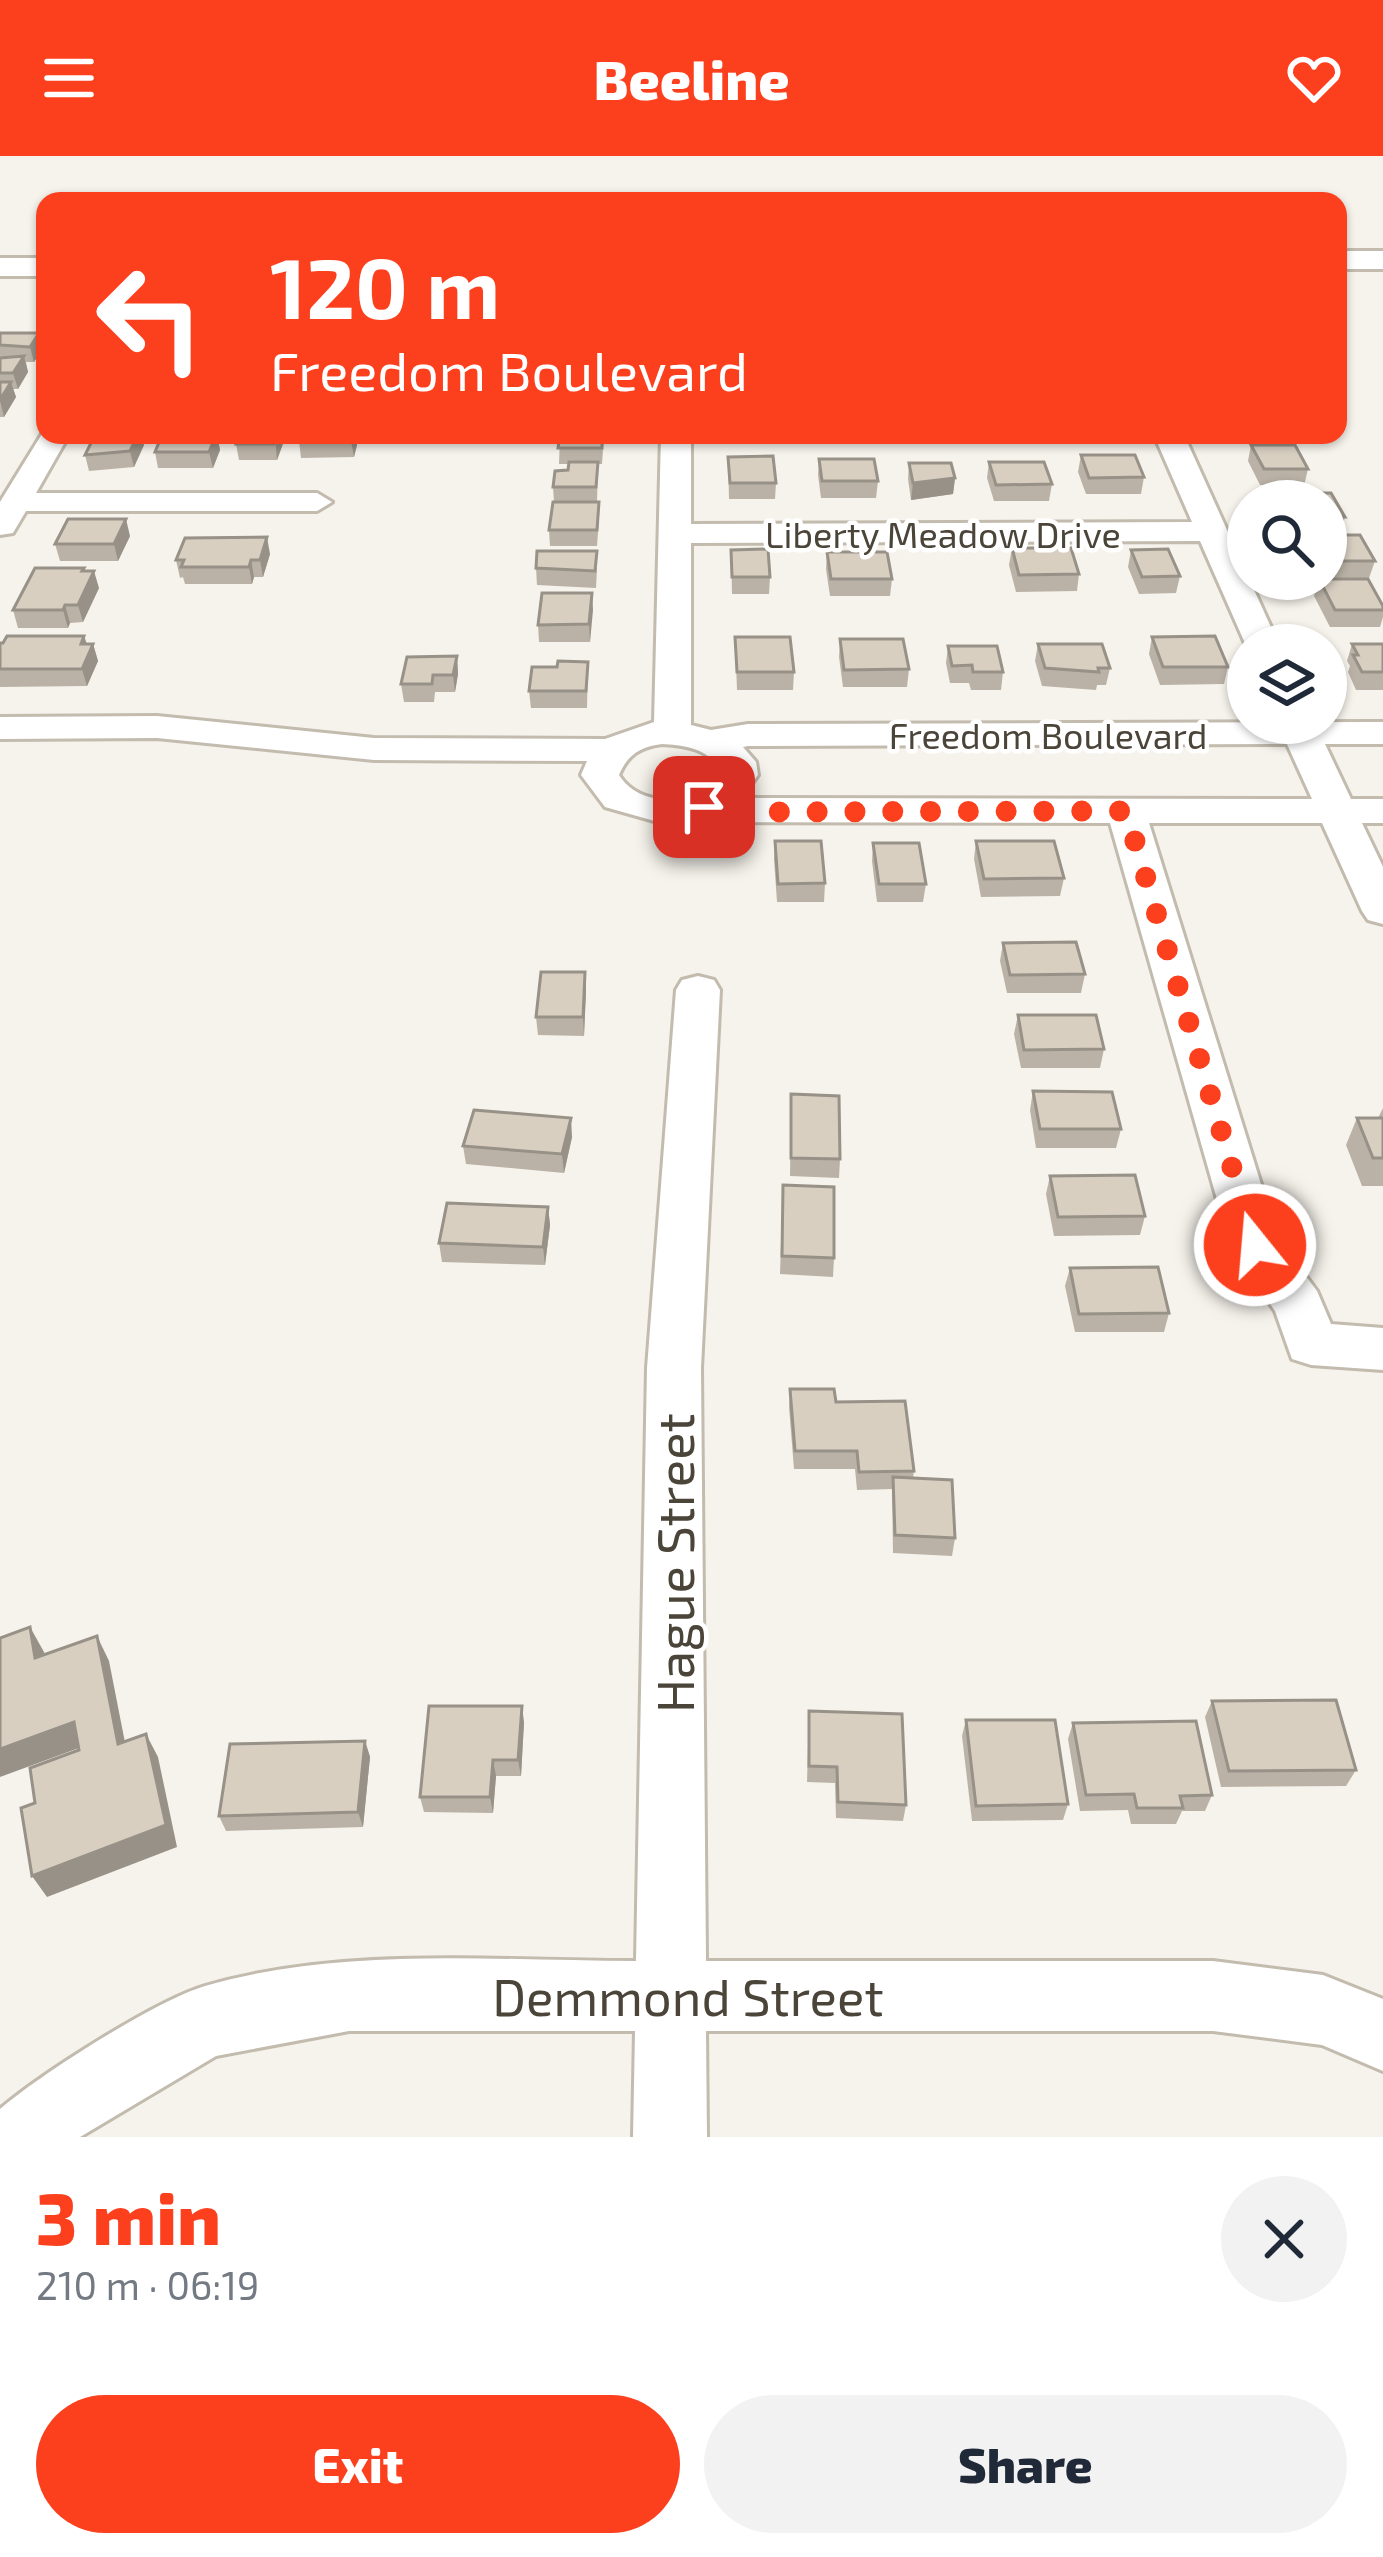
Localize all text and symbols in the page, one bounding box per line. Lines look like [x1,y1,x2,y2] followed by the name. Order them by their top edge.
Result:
[36,45,102,111] icon: menu
[1281,45,1347,111] icon: heart
[593,46,790,111] text: Beeline
[270,235,500,336] text: 120 m
[72,240,228,396] icon: left
[270,337,748,402] text: Freedom Boulevard
[1227,480,1347,744] map controls
[1227,480,1347,600] button: search
[765,512,1121,555] street label: Liberty Meadow Drive
[1227,624,1347,744] button: layers
[889,713,1207,756] street label: Freedom Boulevard
[653,756,755,858] pin
[671,774,737,840] icon: arrive
[1192,1182,1318,1308] position arrow
[643,1413,704,1713] street label: Hague Street
[492,1965,884,2026] street label: Demmond Street
[36,2173,221,2259] text: 3 min
[1221,2176,1347,2302] button: close
[36,2261,259,2308] text: 210 m · 06:19
[36,2395,680,2533] button: Exit
[704,2395,1347,2533] button: Share

